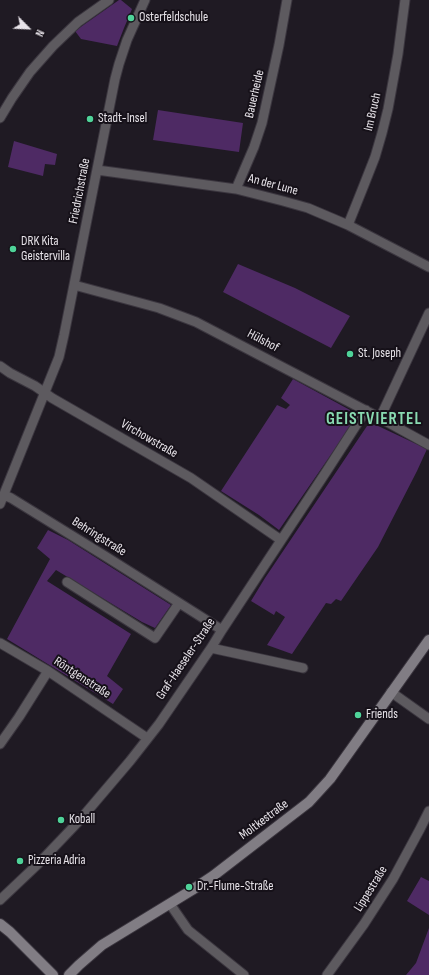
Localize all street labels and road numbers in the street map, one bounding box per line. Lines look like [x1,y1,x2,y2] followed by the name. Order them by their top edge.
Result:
[242,68,268,120] street label: Bauerheide
[361,91,385,133] street label: Im Bruch
[66,157,94,225] street label: Friedrichstraße
[246,171,300,199] street label: An der Lune
[244,326,282,356] street label: Hülshof
[118,416,180,462] street label: Virchowstraße
[69,514,129,560] street label: Behringstraße
[153,615,219,703] street label: Graf-Haeseler-Straße
[51,654,113,702] street label: Röntgenstraße
[236,797,292,843] street label: Moltkestraße
[351,863,391,915] street label: Lippestraße

